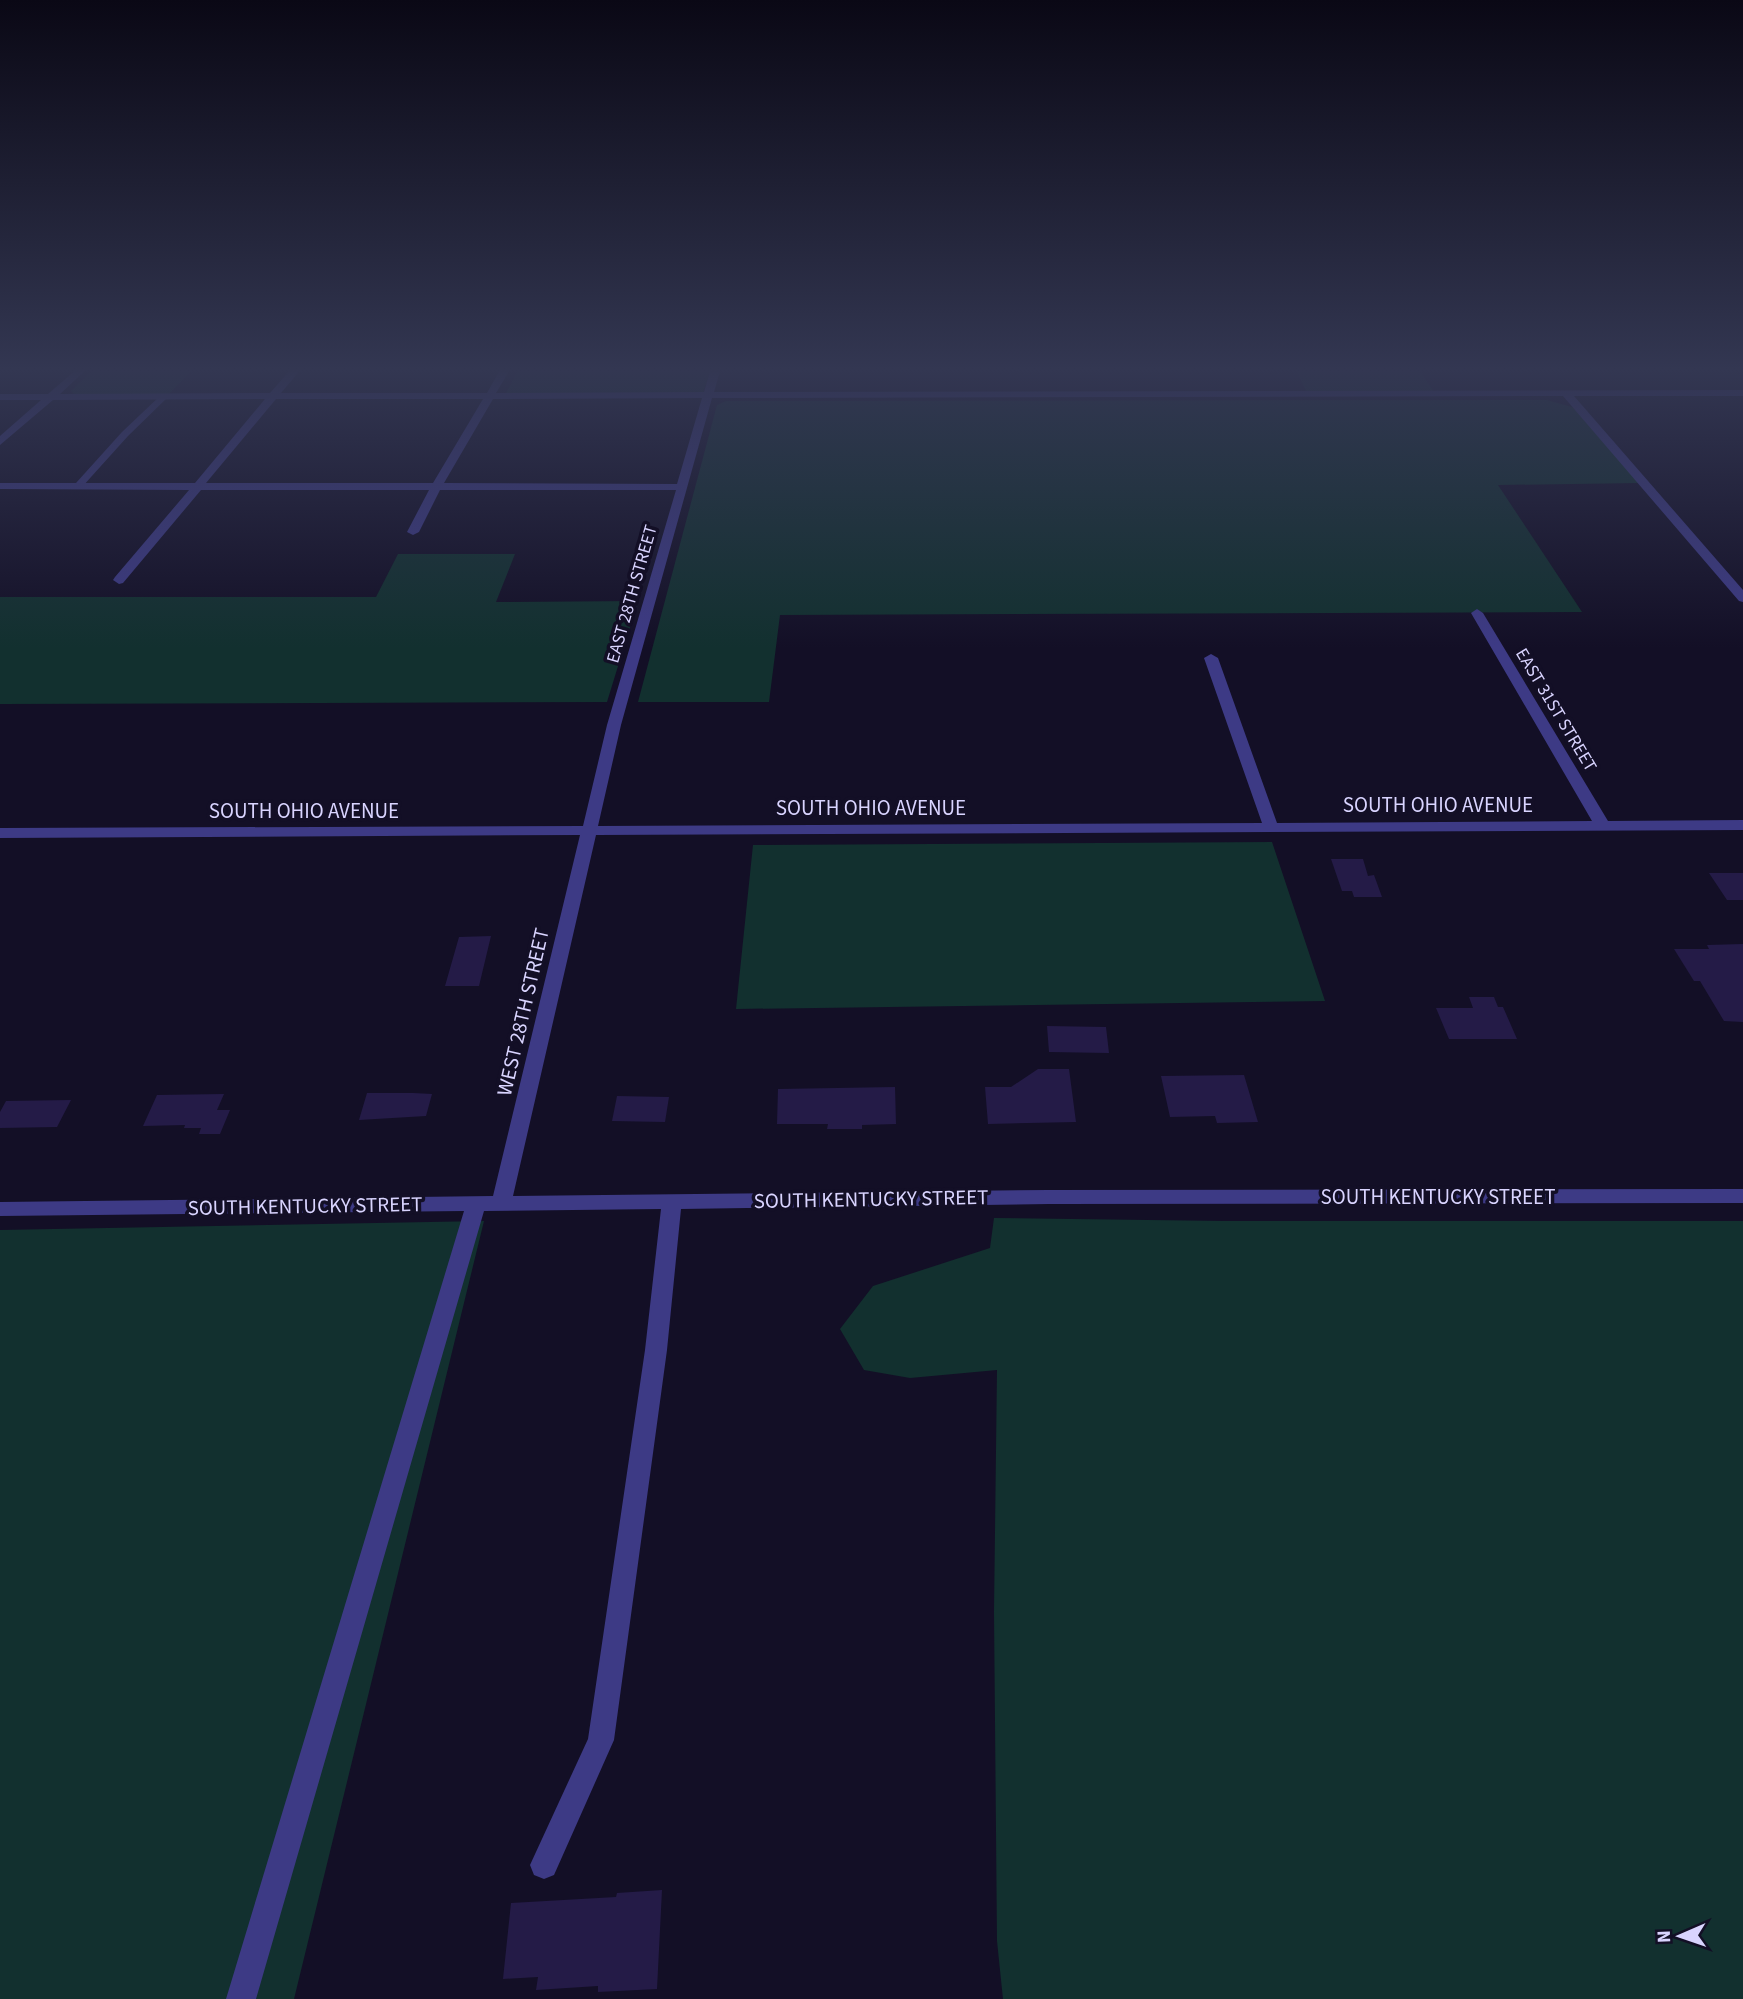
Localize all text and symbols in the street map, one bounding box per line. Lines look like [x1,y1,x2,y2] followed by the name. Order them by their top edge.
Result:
[600,522,664,666] street label: EAST 28TH STREET
[1509,644,1603,777] street label: EAST 31ST STREET
[1343,790,1533,820] street label: SOUTH OHIO AVENUE
[776,793,966,823] street label: SOUTH OHIO AVENUE
[209,796,399,826] street label: SOUTH OHIO AVENUE
[489,925,557,1099] street label: WEST 28TH STREET
[753,1182,989,1216] street label: SOUTH KENTUCKY STREET
[1321,1182,1555,1212] street label: SOUTH KENTUCKY STREET
[187,1189,423,1223] street label: SOUTH KENTUCKY STREET
[1645,1901,1715,1971] north arrow
[1651,1930,1678,1943] text: N

